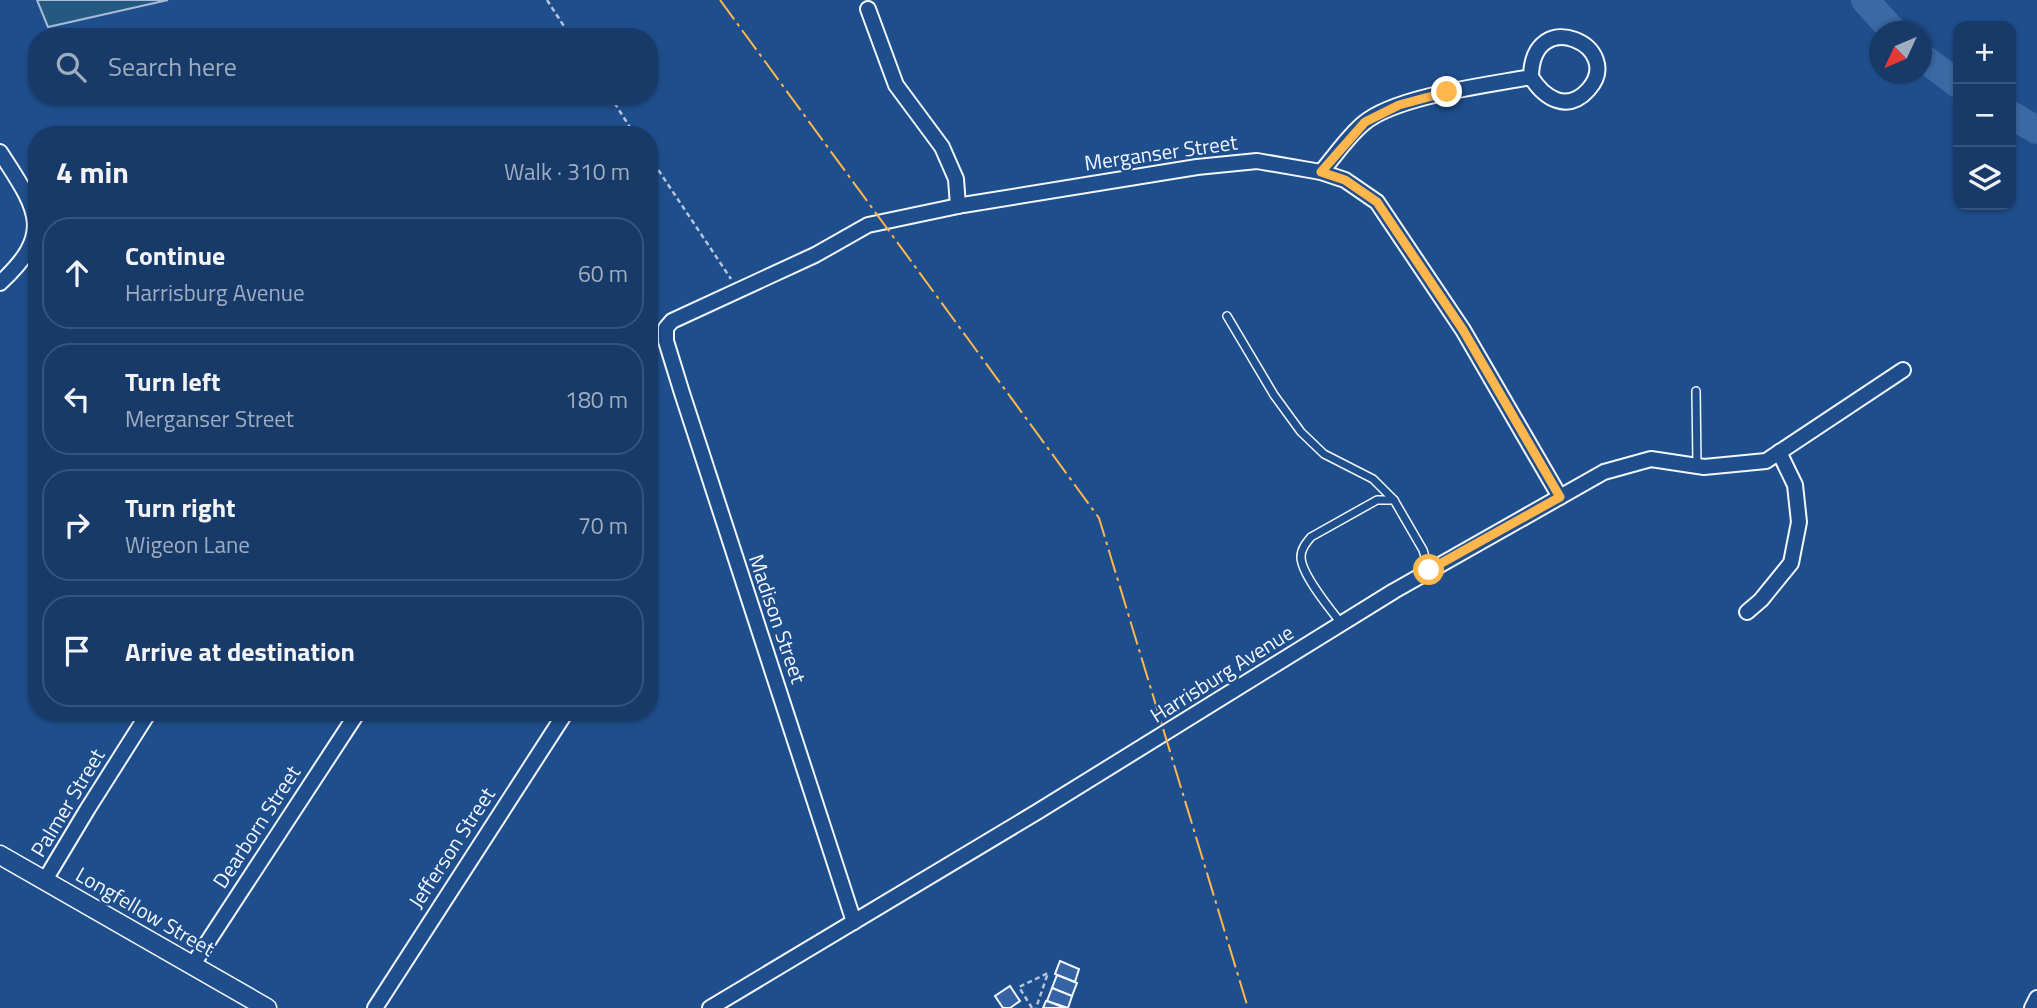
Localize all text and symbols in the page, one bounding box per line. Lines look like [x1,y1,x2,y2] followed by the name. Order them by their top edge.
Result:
[1869,21,1932,84] north arrow
[1953,21,2016,210] map controls
[1953,21,2016,84] button: +
[28,28,658,105] search box
[108,47,237,86] text: Search here
[52,48,90,86] icon: search
[1431,76,1462,107] route end
[1953,84,2016,147] button: −
[1082,125,1240,179] street label: Merganser Street
[1953,147,2016,210] button: layers
[56,149,129,195] text: 4 min
[504,154,630,189] text: Walk · 310 m
[125,236,225,275] text: Continue
[58,254,96,292] icon: ahead
[578,256,628,291] text: 60 m
[125,275,305,310] text: Harrisburg Avenue
[125,362,220,401] text: Turn left
[58,380,96,418] icon: left
[565,382,628,417] text: 180 m
[125,401,294,436] text: Merganser Street
[125,488,236,527] text: Turn right
[58,506,96,544] icon: right
[578,508,628,543] text: 70 m
[125,527,250,562] text: Wigeon Lane
[741,550,815,688] street label: Madison Street
[1413,554,1444,585] route start
[1143,616,1299,730] street label: Harrisburg Avenue
[58,632,96,670] icon: arrive
[125,632,355,671] text: Arrive at destination
[22,741,113,863] street label: Palmer Street
[204,758,308,894] street label: Dearborn Street
[400,780,503,914] street label: Jefferson Street
[70,858,222,964] street label: Longfellow Street

